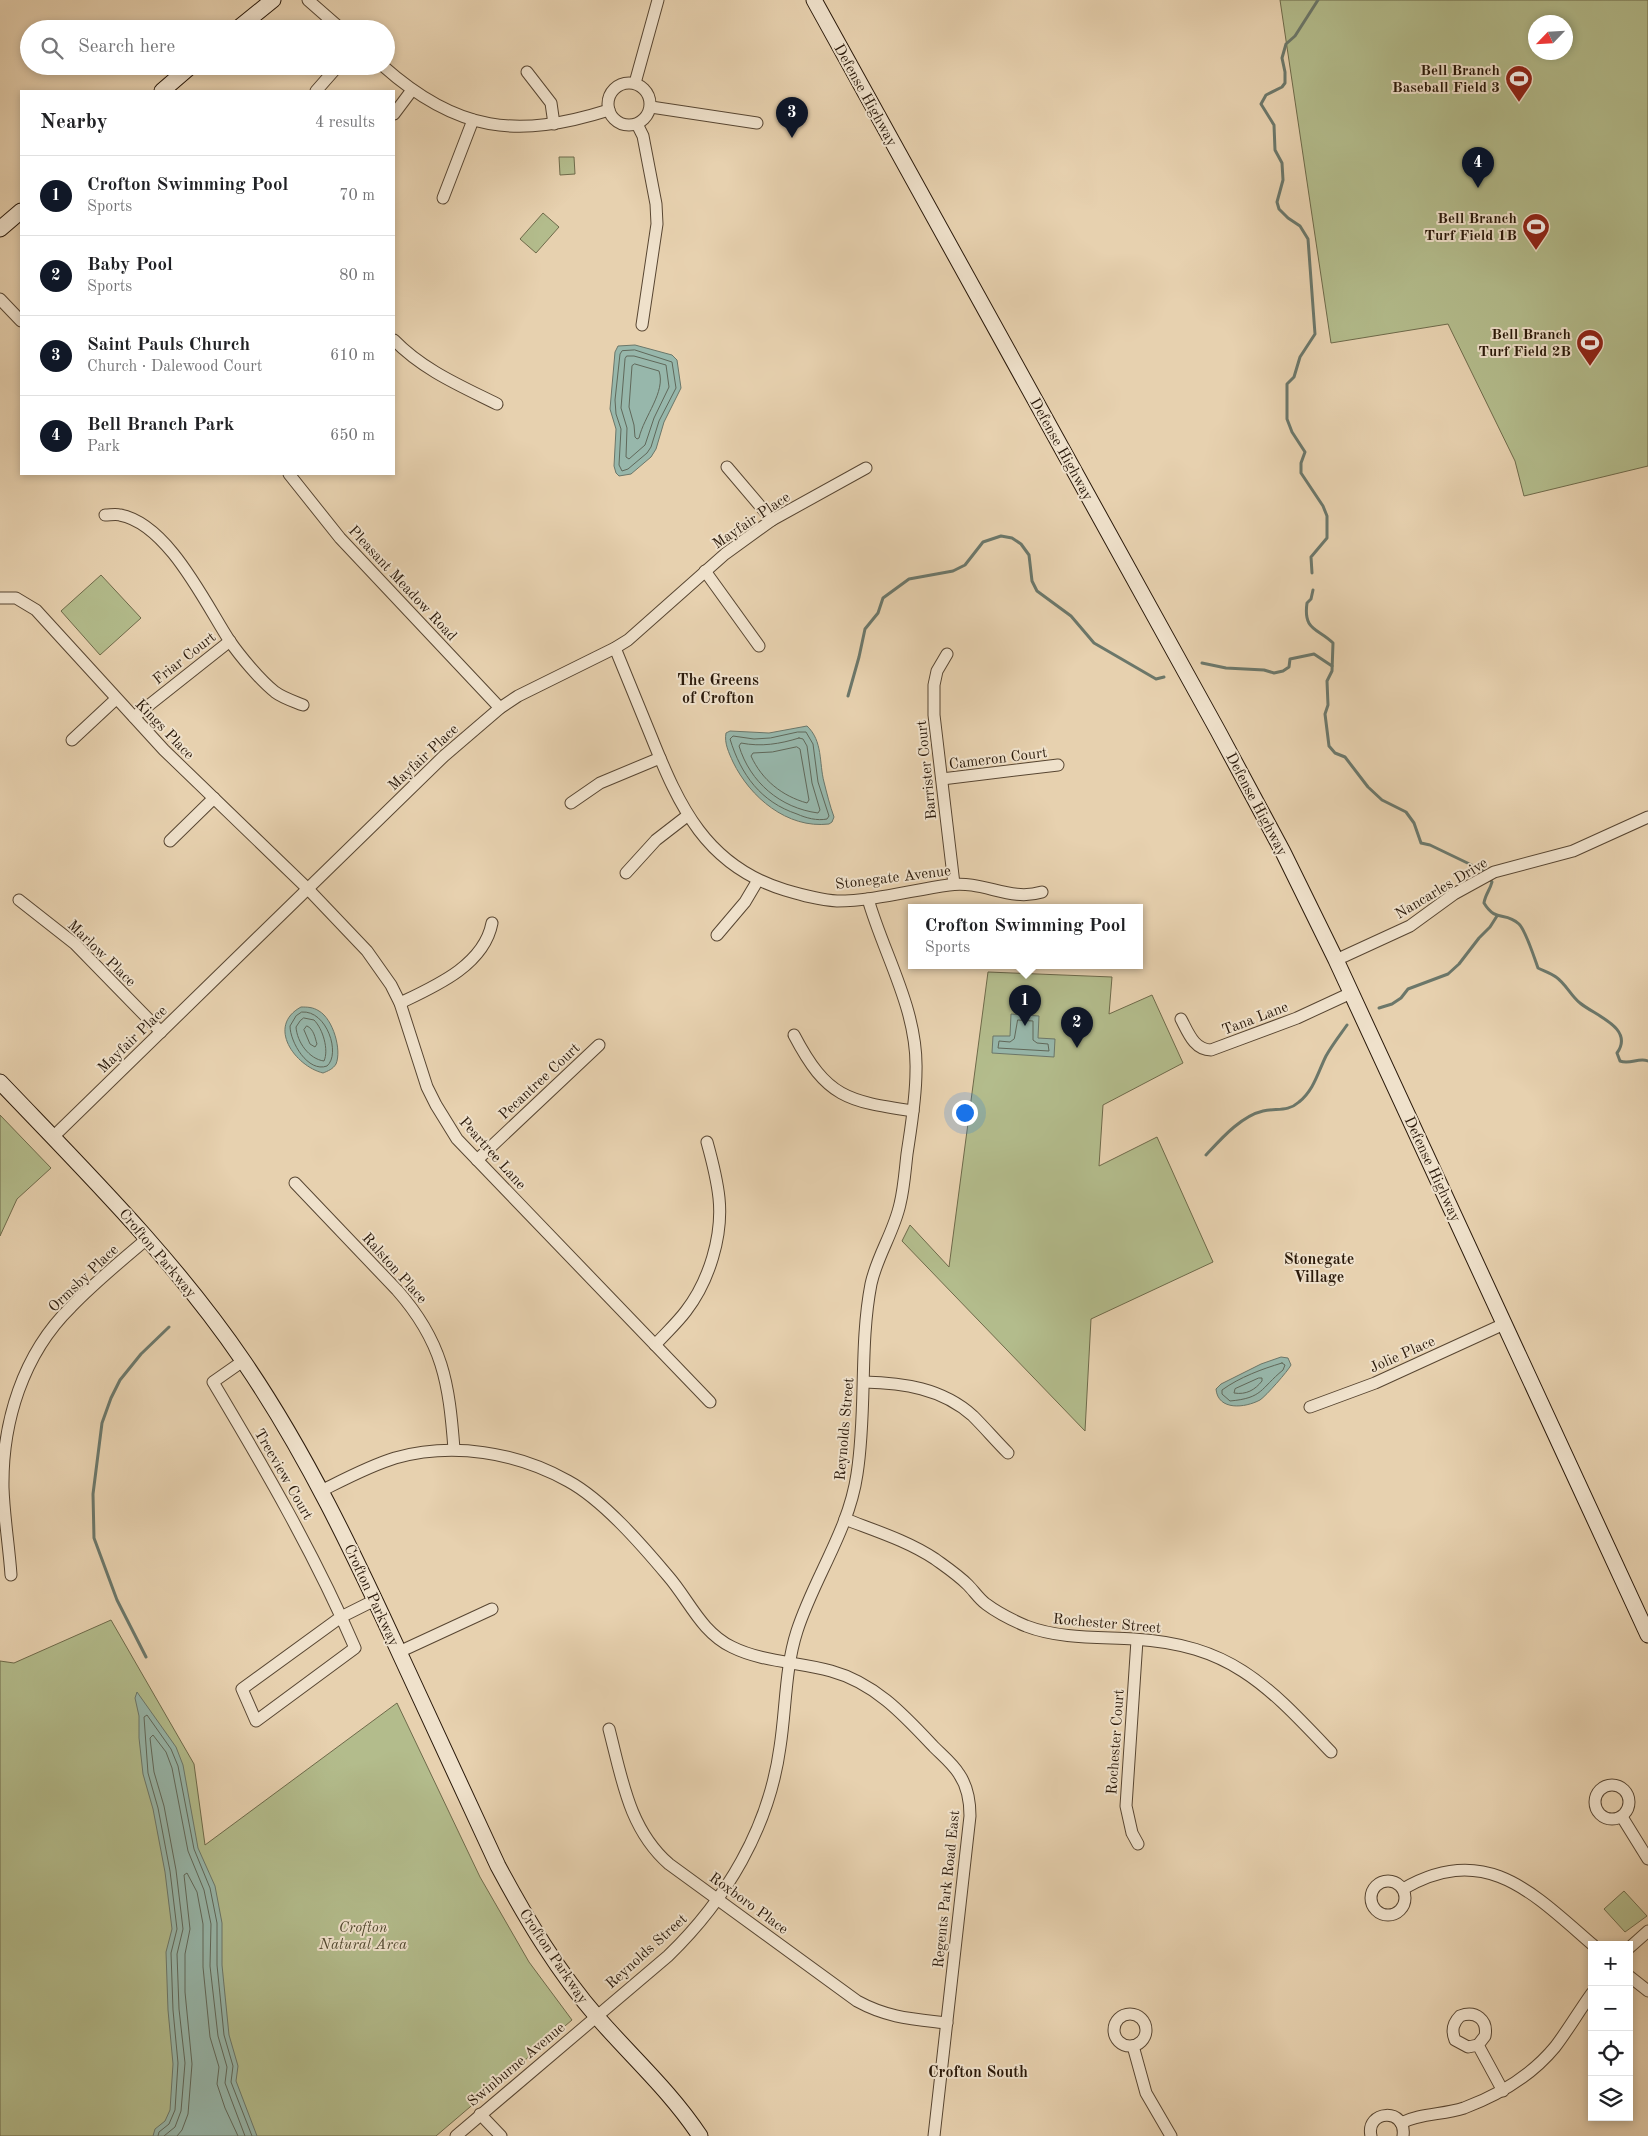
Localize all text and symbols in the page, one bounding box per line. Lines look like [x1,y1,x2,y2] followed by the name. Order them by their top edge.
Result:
[1528,15,1573,60] north arrow
[20,20,395,75] search box
[38,34,66,62] icon: search
[78,38,175,57] text: Search here
[830,42,899,150] street label: Defense Highway
[1392,64,1500,96] place label: Bell Branch Baseball Field 3
[1504,64,1534,103] sports icon: Bell Branch Baseball Field 3
[776,97,808,138] pin: 3
[40,112,108,133] text: Nearby
[315,115,375,131] text: 4 results
[1462,147,1494,188] pin: 4
[87,176,288,195] text: Crofton Swimming Pool
[51,188,61,204] text: 1
[339,188,375,204] text: 70 m
[87,199,132,215] text: Sports
[1424,212,1517,244] place label: Bell Branch Turf Field 1B
[1521,212,1551,251] sports icon: Bell Branch Turf Field 1B
[87,256,173,275] text: Baby Pool
[51,268,61,284] text: 2
[339,268,375,284] text: 80 m
[87,279,132,295] text: Sports
[1478,328,1571,360] place label: Bell Branch Turf Field 2B
[1575,328,1605,367] sports icon: Bell Branch Turf Field 2B
[87,336,250,355] text: Saint Pauls Church
[51,348,61,364] text: 3
[330,348,375,364] text: 610 m
[87,359,262,375] text: Church · Dalewood Court
[1026,396,1095,504] street label: Defense Highway
[87,416,234,435] text: Bell Branch Park
[51,428,61,444] text: 4
[330,428,375,444] text: 650 m
[87,439,120,455] text: Park
[711,490,793,553] street label: Mayfair Place
[345,524,459,645] street label: Pleasant Meadow Road
[151,630,219,688] street label: Friar Court
[677,673,759,707] district label: The Greens of Crofton
[132,697,196,763] street label: Kings Place
[915,719,940,820] street label: Barrister Court
[386,722,462,794] street label: Mayfair Place
[948,746,1048,773] street label: Cameron Court
[1222,751,1289,859] street label: Defense Highway
[1393,856,1491,923] street label: Nancarles Drive
[834,864,952,893] street label: Stonegate Avenue
[908,904,1143,969] popup
[925,917,1126,936] text: Crofton Swimming Pool
[64,918,138,990] street label: Marlow Place
[925,940,970,956] text: Sports
[1009,985,1041,1026] pin: 1
[1220,1000,1291,1039] street label: Tana Lane
[96,1004,171,1077] street label: Mayfair Place
[1061,1007,1093,1048] pin: 2
[497,1041,583,1123] street label: Pecantree Court
[952,1100,978,1126] your location
[456,1115,528,1193] street label: Peartree Lane
[1401,1115,1463,1225] street label: Defense Highway
[116,1207,198,1301] street label: Crofton Parkway
[359,1231,429,1307] street label: Ralston Place
[46,1242,122,1316] street label: Ormsby Place
[1284,1252,1354,1286] district label: Stonegate Village
[1368,1334,1438,1376] street label: Jolie Place
[834,1377,857,1481] street label: Reynolds Street
[251,1427,315,1523] street label: Treeview Court
[340,1542,401,1649] street label: Crofton Parkway
[1052,1612,1162,1637] street label: Rochester Street
[1105,1689,1128,1795] street label: Rochester Court
[932,1809,963,1969] street label: Regents Park Road East
[706,1871,790,1938] street label: Roxboro Place
[516,1907,590,2007] street label: Crofton Parkway
[604,1912,690,1992] street label: Reynolds Street
[318,1921,407,1953] park label: Crofton Natural Area
[1588,1941,1633,2121] map controls
[1588,1941,1633,1986] button: +
[1588,1986,1633,2031] button: −
[465,2020,568,2110] street label: Swinburne Avenue
[1588,2031,1633,2076] button: locate
[928,2065,1028,2081] district label: Crofton South
[1588,2076,1633,2121] button: layers

